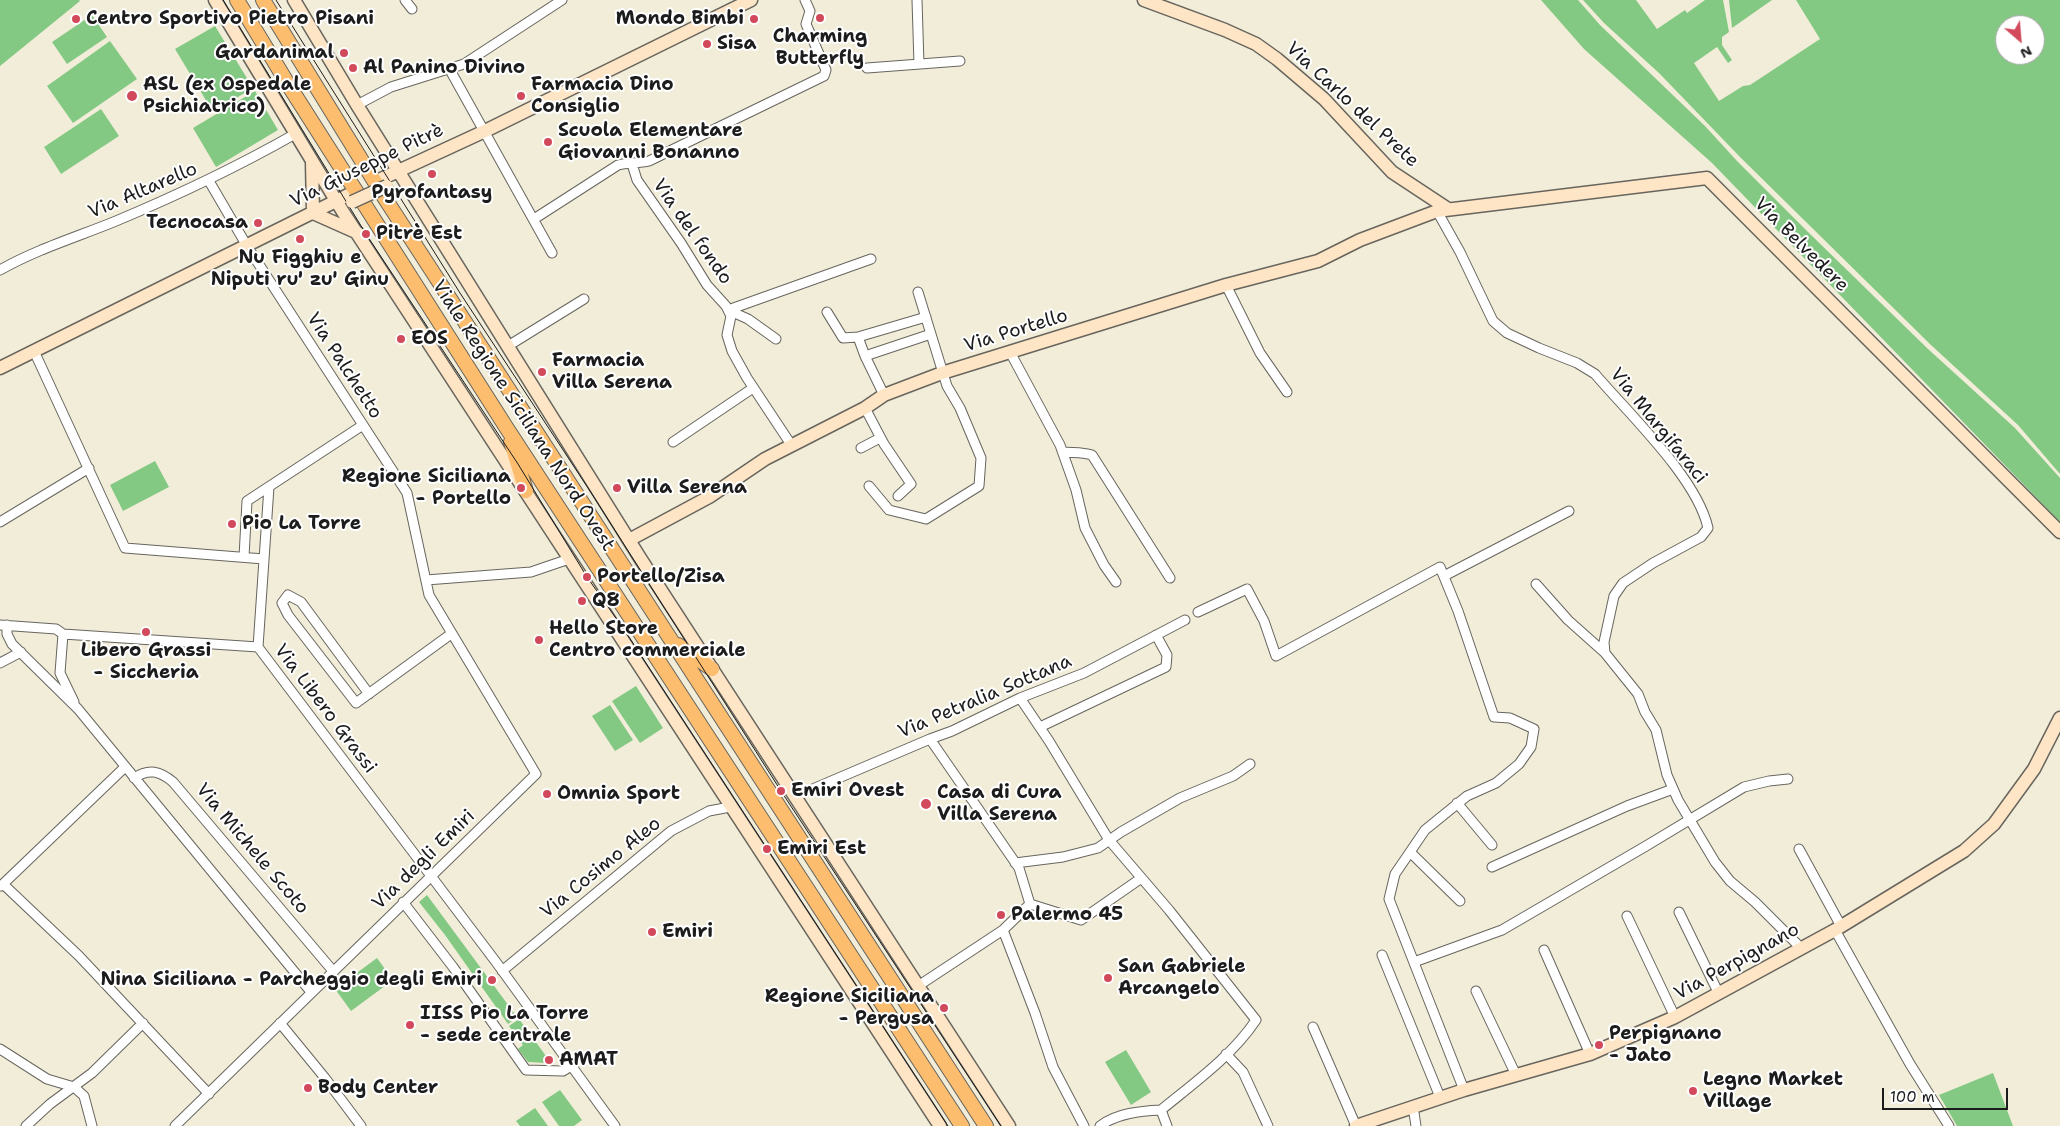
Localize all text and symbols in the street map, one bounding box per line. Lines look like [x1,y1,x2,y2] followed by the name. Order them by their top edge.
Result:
[86,8,374,30] place label: Centro Sportivo Pietro Pisani
[616,8,744,30] place label: Mondo Bimbi
[814,12,826,24] marker: Charming Butterfly
[70,13,82,25] marker: Centro Sportivo Pietro Pisani
[748,13,760,25] marker: Mondo Bimbi
[1995,15,2045,65] north arrow
[773,26,867,70] place label: Charming Butterfly
[717,33,757,55] place label: Sisa
[701,38,713,50] marker: Sisa
[1281,38,1423,172] street label: Via Carlo del Prete
[215,42,334,64] place label: Gardanimal
[2017,42,2035,63] text: N
[338,47,350,59] marker: Gardanimal
[363,57,525,79] place label: Al Panino Divino
[347,62,359,74] marker: Al Panino Divino
[143,74,311,118] place label: ASL (ex Ospedale Psichiatrico)
[531,74,674,118] place label: Farmacia Dino Consiglio
[125,89,139,103] marker: ASL (ex Ospedale Psichiatrico)
[515,90,527,102] marker: Farmacia Dino Consiglio
[287,119,447,213] street label: Via Giuseppe Pitrè
[558,120,743,164] place label: Scuola Elementare Giovanni Bonanno
[542,136,554,148] marker: Scuola Elementare Giovanni Bonanno
[85,158,201,224] street label: Via Altarello
[426,168,438,180] marker: Pyrofantasy
[647,175,737,289] street label: Via del fondo
[372,182,492,204] place label: Pyrofantasy
[1749,193,1853,297] street label: Via Belvedere
[146,212,248,234] place label: Tecnocasa
[252,217,264,229] marker: Tecnocasa
[376,223,462,245] place label: Pitrè Est
[360,228,372,240] marker: Pitrè Est
[294,233,306,245] marker: Nu Figghiu e Niputi ru' zu' Ginu
[211,247,389,291] place label: Nu Figghiu e Niputi ru' zu' Ginu
[427,276,619,556] street label: Viale Regione Siciliana Nord Ovest
[961,304,1071,358] street label: Via Portello
[301,309,387,423] street label: Via Palchetto
[411,328,448,350] place label: EOS
[395,333,407,345] marker: EOS
[552,350,672,394] place label: Farmacia Villa Serena
[1604,364,1712,488] street label: Via Margifaraci
[536,366,548,378] marker: Farmacia Villa Serena
[342,466,511,510] place label: Regione Siciliana - Portello
[627,477,747,499] place label: Villa Serena
[515,482,527,494] marker: Regione Siciliana - Portello
[611,482,623,494] marker: Villa Serena
[242,513,361,535] place label: Pio La Torre
[226,518,238,530] marker: Pio La Torre
[597,566,725,588] place label: Portello/Zisa
[581,571,593,583] marker: Portello/Zisa
[592,590,620,612] place label: Q8
[576,595,588,607] marker: Q8
[549,618,746,662] place label: Hello Store Centro commerciale
[140,626,152,638] marker: Libero Grassi - Siccheria
[533,634,545,646] marker: Hello Store Centro commerciale
[81,640,211,684] place label: Libero Grassi - Siccheria
[269,640,381,778] street label: Via Libero Grassi
[895,650,1075,744] street label: Via Petralia Sottana
[191,779,313,919] street label: Via Michele Scoto
[791,780,904,802] place label: Emiri Ovest
[937,782,1062,826] place label: Casa di Cura Villa Serena
[557,783,680,805] place label: Omnia Sport
[775,785,787,797] marker: Emiri Ovest
[541,788,553,800] marker: Omnia Sport
[919,797,933,811] marker: Casa di Cura Villa Serena
[368,805,480,915] street label: Via degli Emiri
[536,812,666,924] street label: Via Cosimo Aleo
[777,838,866,860] place label: Emiri Est
[761,843,773,855] marker: Emiri Est
[1011,904,1123,926] place label: Palermo 45
[995,909,1007,921] marker: Palermo 45
[1671,918,1803,1006] street label: Via Perpignano
[662,921,713,943] place label: Emiri
[646,926,658,938] marker: Emiri
[1118,956,1246,1000] place label: San Gabriele Arcangelo
[101,969,482,991] place label: Nina Siciliana - Parcheggio degli Emiri
[1102,972,1114,984] marker: San Gabriele Arcangelo
[486,974,498,986] marker: Nina Siciliana - Parcheggio degli Emiri
[765,986,934,1030] place label: Regione Siciliana - Pergusa
[938,1002,950,1014] marker: Regione Siciliana - Pergusa
[420,1003,589,1047] place label: IISS Pio La Torre - sede centrale
[404,1019,416,1031] marker: IISS Pio La Torre - sede centrale
[1609,1023,1722,1067] place label: Perpignano - Jato
[1593,1039,1605,1051] marker: Perpignano - Jato
[559,1049,618,1071] place label: AMAT
[543,1054,555,1066] marker: AMAT
[1703,1069,1843,1113] place label: Legno Market Village
[318,1077,438,1099] place label: Body Center
[1885,1078,2011,1110] scale bar
[302,1082,314,1094] marker: Body Center
[1687,1085,1699,1097] marker: Legno Market Village
[1890,1087,1935,1107] text: 100 m

